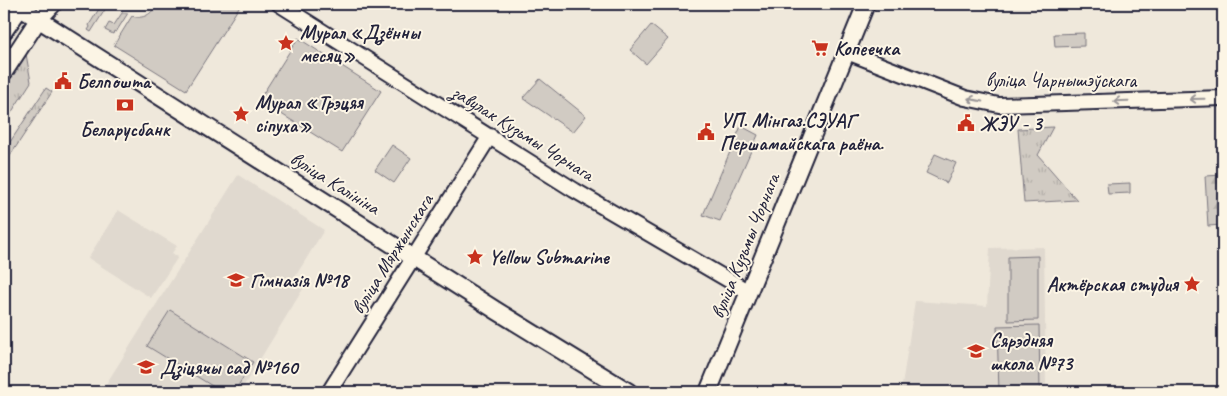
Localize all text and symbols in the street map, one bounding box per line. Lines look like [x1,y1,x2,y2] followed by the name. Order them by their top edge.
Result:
[300,20,422,68] place label: Мурал «Дзённы месяц»
[276,33,296,53] place icon: Мурал «Дзённы месяц»
[834,36,901,61] place label: Копеечка
[810,38,830,58] supermarket icon: Копеечка
[986,68,1138,93] street label: вуліца Чарнышэўскага
[77,69,152,94] place label: Белпошта
[53,71,73,91] public building icon: Белпошта
[444,78,600,188] street label: завулак Кузьмы Чорнага
[255,90,365,138] place label: Мурал «Трэцяя сіпуха»
[1189,94,1205,103] one-way arrow
[115,95,135,115] bank icon: Беларусбанк
[967,95,983,105] one-way arrow
[1113,96,1130,106] one-way arrow
[231,104,251,124] place icon: Мурал «Трэцяя сіпуха»
[720,108,884,156] place label: УП. Мінгаз.СЭУАГ Першамайскага раёна.
[980,111,1044,136] place label: ЖЭУ - 3
[956,113,976,133] public building icon: ЖЭУ - 3
[80,117,172,142] place label: Беларусбанк
[696,122,716,142] public building icon: УП. Мінгаз.СЭУАГ Першамайскага раёна.
[286,146,385,221] street label: вуліца Калініна
[705,168,786,322] street label: вуліца Кузьмы Чорнага
[345,188,440,319] street label: вуліца Мяржынскага
[489,245,610,270] place label: Yellow Submarine
[465,247,485,267] place icon: Yellow Submarine
[250,268,351,293] place label: Гімназія №18
[226,270,246,290] school or university icon: Гімназія №18
[1047,272,1180,297] place label: Актёрская студия
[1182,274,1202,294] place icon: Актёрская студия
[990,328,1074,376] place label: Сярэдняя школа №73
[966,341,986,361] school or university icon: Сярэдняя школа №73
[160,355,299,381] place label: Дзіцячы сад №160
[136,357,156,377] school or university icon: Дзіцячы сад №160

